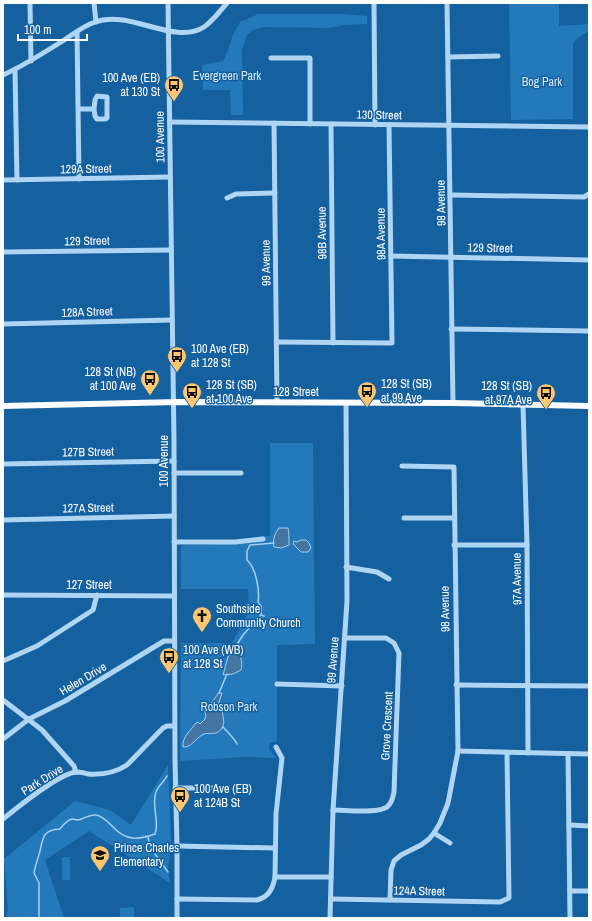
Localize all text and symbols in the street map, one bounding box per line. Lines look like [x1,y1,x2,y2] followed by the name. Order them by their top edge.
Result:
[18,16,87,42] scale bar
[24,22,51,38] text: 100 m
[193,68,261,84] park label: Evergreen Park
[102,70,160,100] place label: 100 Ave (EB) at 130 St
[163,74,185,102] bus stop icon: 100 Ave (EB) at 130 St
[522,74,562,90] park label: Bog Park
[356,107,402,123] street label: 130 Street
[152,111,168,163] street label: 100 Avenue
[60,161,112,177] street label: 129A Street
[433,180,449,226] street label: 98 Avenue
[314,206,330,260] street label: 98B Avenue
[373,208,389,260] street label: 98A Avenue
[64,233,110,249] street label: 129 Street
[258,240,274,286] street label: 99 Avenue
[467,240,513,256] street label: 129 Street
[61,303,113,321] street label: 128A Street
[191,341,249,371] place label: 100 Ave (EB) at 128 St
[166,345,188,373] bus stop icon: 100 Ave (EB) at 128 St
[85,364,136,394] place label: 128 St (NB) at 100 Ave
[139,368,161,396] bus stop icon: 128 St (NB) at 100 Ave
[381,376,432,406] place label: 128 St (SB) at 99 Ave
[206,377,257,407] place label: 128 St (SB) at 100 Ave
[481,378,532,408] place label: 128 St (SB) at 97A Ave
[356,380,378,408] bus stop icon: 128 St (SB) at 99 Ave
[181,381,203,409] bus stop icon: 128 St (SB) at 100 Ave
[535,382,557,410] bus stop icon: 128 St (SB) at 97A Ave
[273,384,319,400] street label: 128 Street
[156,435,172,487] street label: 100 Avenue
[62,444,114,460] street label: 127B Street
[62,500,114,516] street label: 127A Street
[509,553,525,605] street label: 97A Avenue
[66,577,112,593] street label: 127 Street
[437,586,453,632] street label: 98 Avenue
[216,601,301,631] place label: Southside Community Church
[191,605,213,633] church icon: Southside Community Church
[323,636,343,684] street label: 99 Avenue
[183,642,244,672] place label: 100 Ave (WB) at 128 St
[158,646,180,674] bus stop icon: 100 Ave (WB) at 128 St
[57,659,109,699] street label: Helen Drive
[377,691,397,761] street label: Grove Crescent
[201,699,258,715] park label: Robson Park
[18,761,66,799] street label: Park Drive
[194,781,252,811] place label: 100 Ave (EB) at 124B St
[169,785,191,813] bus stop icon: 100 Ave (EB) at 124B St
[114,840,179,870] place label: Prince Charles Elementary
[89,844,111,872] school or university icon: Prince Charles Elementary
[393,883,445,899] street label: 124A Street

